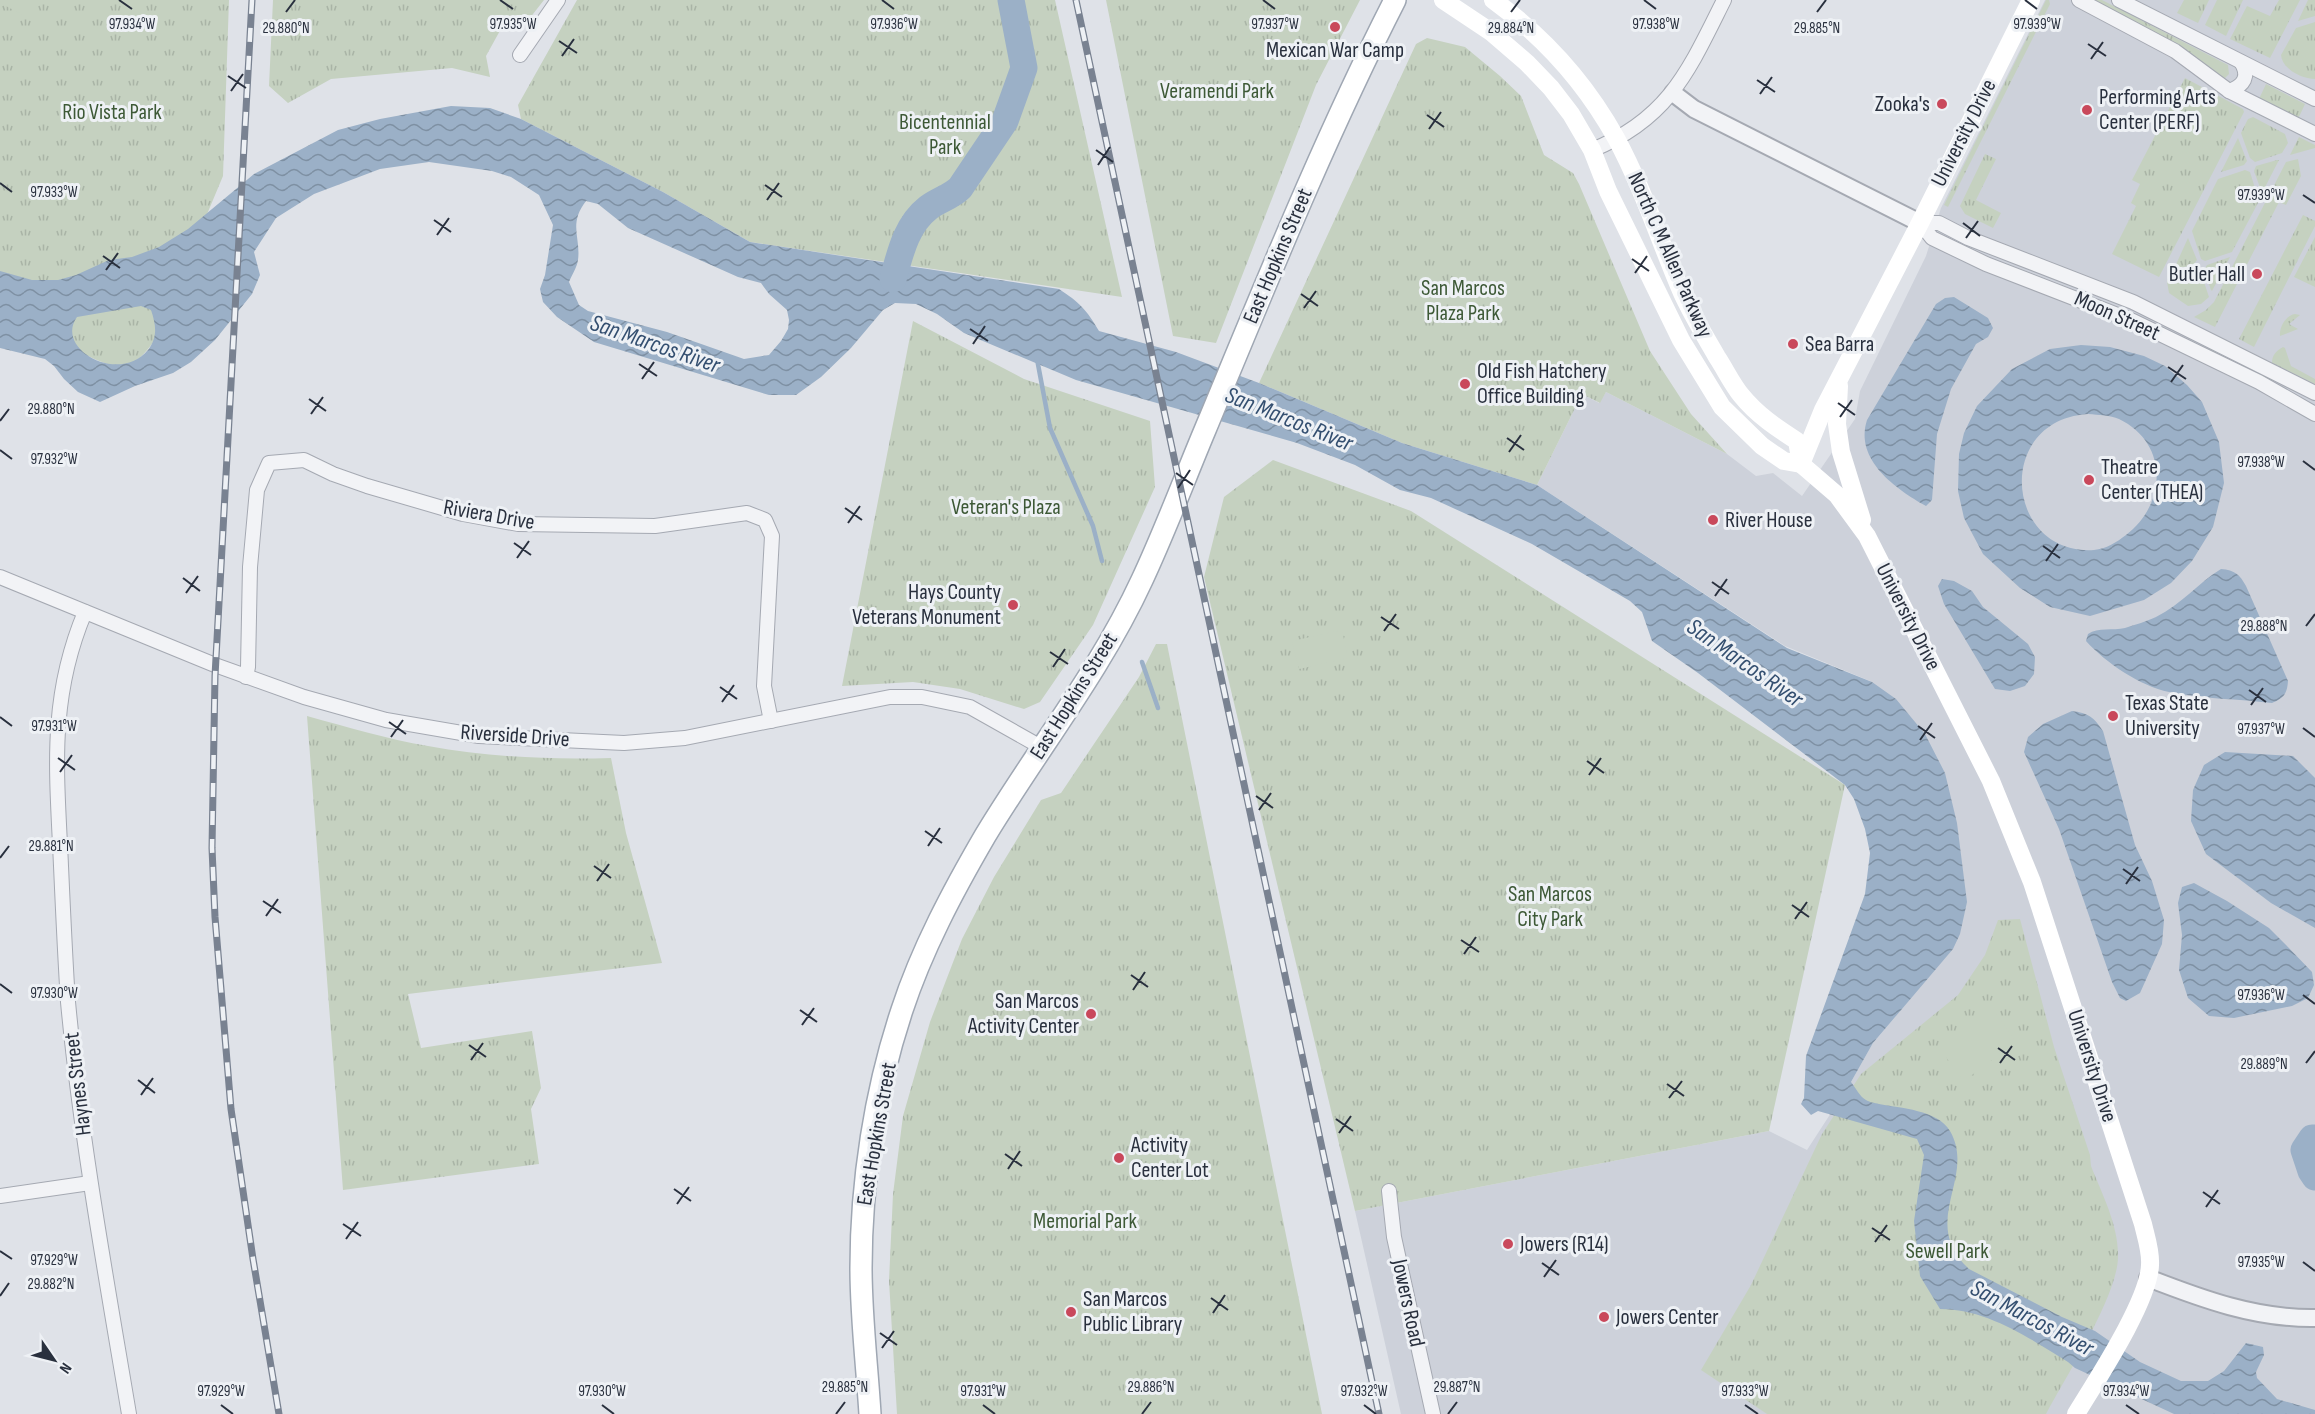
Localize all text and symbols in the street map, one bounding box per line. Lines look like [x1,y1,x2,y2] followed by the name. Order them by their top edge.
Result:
[109,15,156,34] text: 97.934°W
[490,15,537,34] text: 97.935°W
[870,15,918,34] text: 97.936°W
[1251,15,1299,34] text: 97.937°W
[1632,15,1680,34] text: 97.938°W
[2013,15,2061,34] text: 97.939°W
[262,19,310,38] text: 29.880°N
[1488,19,1534,38] text: 29.884°N
[1794,19,1840,38] text: 29.885°N
[1328,20,1342,34] marker: Mexican War Camp
[1266,37,1404,64] place label: Mexican War Camp
[1925,75,2003,191] street label: University Drive
[1160,78,1275,105] park label: Veramendi Park
[2099,84,2216,136] place label: Performing Arts Center (PERF)
[1875,91,1930,118] place label: Zooka's
[1935,97,1949,111] marker: Zooka's
[62,99,162,126] park label: Rio Vista Park
[2080,103,2094,117] marker: Performing Arts Center (PERF)
[899,109,991,161] park label: Bicentennial Park
[1621,168,1719,342] street label: North C M Allen Parkway
[30,183,78,202] text: 97.933°W
[1237,184,1319,328] street label: East Hopkins Street
[2237,186,2285,205] text: 97.939°W
[2169,261,2245,288] place label: Butler Hall
[2250,267,2264,281] marker: Butler Hall
[1421,275,1505,327] park label: San Marcos Plaza Park
[2070,285,2164,347] street label: Moon Street
[586,308,725,380] water label: San Marcos River
[1805,331,1874,358] place label: Sea Barra
[1786,337,1800,351] marker: Sea Barra
[1477,358,1607,410] place label: Old Fish Hatchery Office Building
[1458,377,1472,391] marker: Old Fish Hatchery Office Building
[1221,380,1358,458] water label: San Marcos River
[27,400,75,419] text: 29.880°N
[30,450,78,469] text: 97.932°W
[2237,453,2285,472] text: 97.938°W
[2101,454,2203,506] place label: Theatre Center (THEA)
[2082,473,2096,487] marker: Theatre Center (THEA)
[441,494,537,536] street label: Riviera Drive
[951,494,1061,521] park label: Veteran's Plaza
[1725,507,1813,534] place label: River House
[1706,513,1720,527] marker: River House
[1869,559,1947,675] street label: University Drive
[852,579,1002,631] place label: Hays County Veterans Monument
[1006,598,1020,612] marker: Hays County Veterans Monument
[1681,612,1810,714] water label: San Marcos River
[2241,617,2287,636] text: 29.888°N
[1024,627,1124,764] street label: East Hopkins Street
[2125,690,2209,742] place label: Texas State University
[2106,709,2120,723] marker: Texas State University
[31,717,77,736] text: 97.931°W
[460,719,570,753] street label: Riverside Drive
[2237,720,2285,739] text: 97.937°W
[28,837,74,856] text: 29.881°N
[1508,881,1592,933] park label: San Marcos City Park
[30,984,78,1003] text: 97.930°W
[2237,986,2285,1005] text: 97.936°W
[967,988,1079,1040] place label: San Marcos Activity Center
[2061,1006,2123,1126] street label: University Drive
[1084,1007,1098,1021] marker: San Marcos Activity Center
[58,1030,98,1137] street label: Haynes Street
[2240,1055,2288,1074] text: 29.889°N
[851,1060,903,1207] street label: East Hopkins Street
[1130,1132,1209,1184] place label: Activity Center Lot
[1112,1151,1126,1165] marker: Activity Center Lot
[1033,1208,1138,1235] park label: Memorial Park
[1519,1231,1609,1258] place label: Jowers (R14)
[1501,1237,1515,1251] marker: Jowers (R14)
[1905,1238,1989,1265] park label: Sewell Park
[30,1251,78,1270] text: 97.929°W
[2238,1253,2285,1272] text: 97.935°W
[1385,1256,1430,1349] street label: Jowers Road
[1965,1273,2100,1363] water label: San Marcos River
[28,1275,74,1294] text: 29.882°N
[1083,1286,1183,1338] place label: San Marcos Public Library
[1615,1304,1719,1331] place label: Jowers Center
[1064,1305,1078,1319] marker: San Marcos Public Library
[1597,1310,1611,1324] marker: Jowers Center
[24,1330,84,1390] north arrow
[55,1359,75,1377] text: N
[822,1378,868,1397] text: 29.885°N
[1127,1378,1175,1397] text: 29.886°N
[1434,1378,1481,1397] text: 29.887°N
[197,1382,245,1401] text: 97.929°W
[578,1382,626,1401] text: 97.930°W
[960,1382,1006,1401] text: 97.931°W
[1340,1382,1388,1401] text: 97.932°W
[1721,1382,1769,1401] text: 97.933°W
[2103,1382,2150,1401] text: 97.934°W

